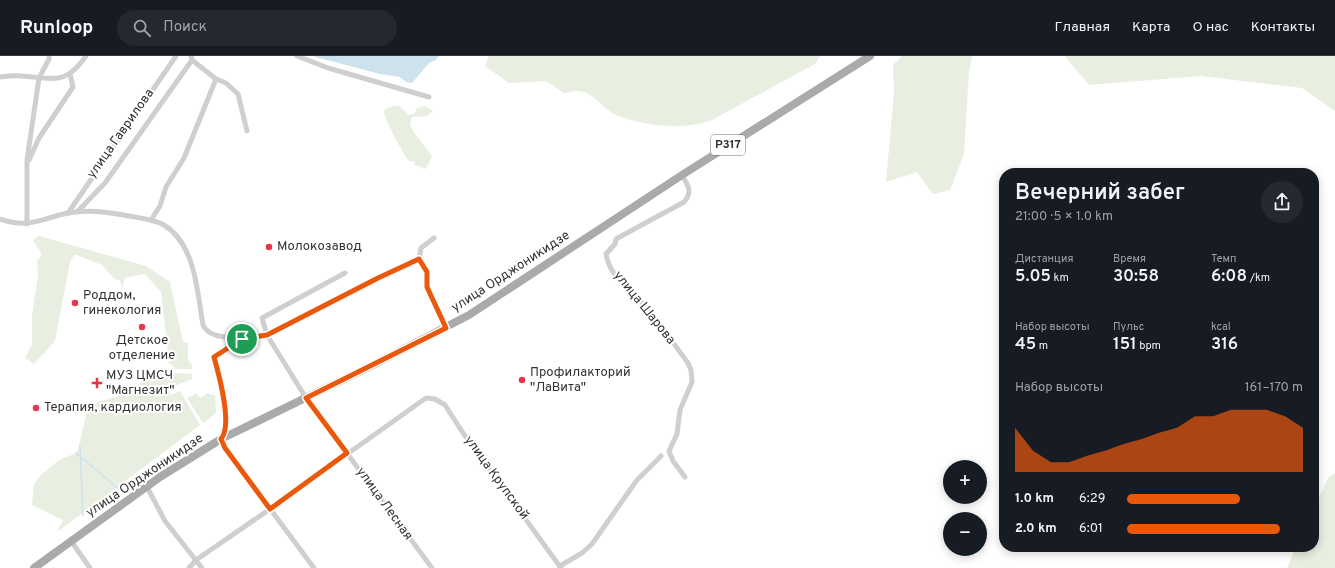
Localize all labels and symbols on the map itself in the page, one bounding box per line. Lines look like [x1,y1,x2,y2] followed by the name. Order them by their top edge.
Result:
[84,86,158,182] street label: улица Гаврилова
[711,135,745,155] road number: Р317
[449,228,573,316] street label: улица Орджоникидзе
[277,239,362,255] place label: Молокозавод
[264,242,274,252] marker: Молокозавод
[610,268,678,348] street label: улица Шарова
[83,288,161,319] place label: Роддом, гинекология
[70,298,80,308] marker: Роддом, гинекология
[137,322,147,332] marker: Детское отделение
[225,322,259,356] pin
[109,333,175,364] place label: Детское отделение
[530,365,631,396] place label: Профилакторий "ЛаВита"
[106,368,174,399] place label: МУЗ ЦМСЧ "Магнезит"
[517,375,527,385] marker: Профилакторий "ЛаВита"
[91,377,103,389] marker: МУЗ ЦМСЧ "Магнезит"
[44,400,182,416] place label: Терапия, кардиология
[31,403,41,413] marker: Терапия, кардиология
[83,431,207,521] street label: улица Орджоникидзе
[460,433,532,523] street label: улица Крупской
[352,464,416,544] street label: улица Лесная

